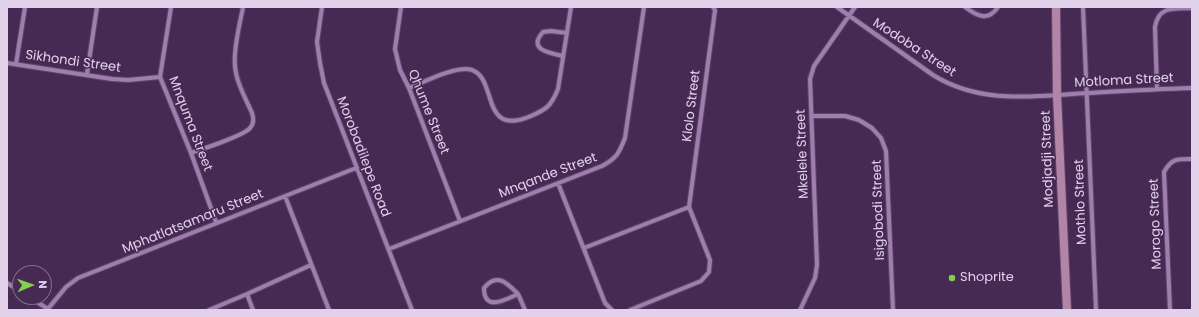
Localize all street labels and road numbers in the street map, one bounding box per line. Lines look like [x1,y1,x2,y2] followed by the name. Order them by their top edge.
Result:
[870,15,958,81] street label: Modoba Street
[24,48,122,76] street label: Sikhondi Street
[404,67,452,157] street label: Qhume Street
[680,69,704,143] street label: Klolo Street
[1074,71,1174,91] street label: Motloma Street
[165,74,215,174] street label: Mnquma Street
[333,95,393,219] street label: Morobadilepe Road
[794,109,812,199] street label: Mkelele Street
[1039,110,1057,208] street label: Modjadji Street
[497,150,599,202] street label: Mnqande Street
[869,159,889,261] street label: Isigobodi Street
[1072,159,1090,245] street label: Mothlo Street
[1147,178,1165,270] street label: Morogo Street
[120,186,266,258] street label: Mphatlatsamaru Street

